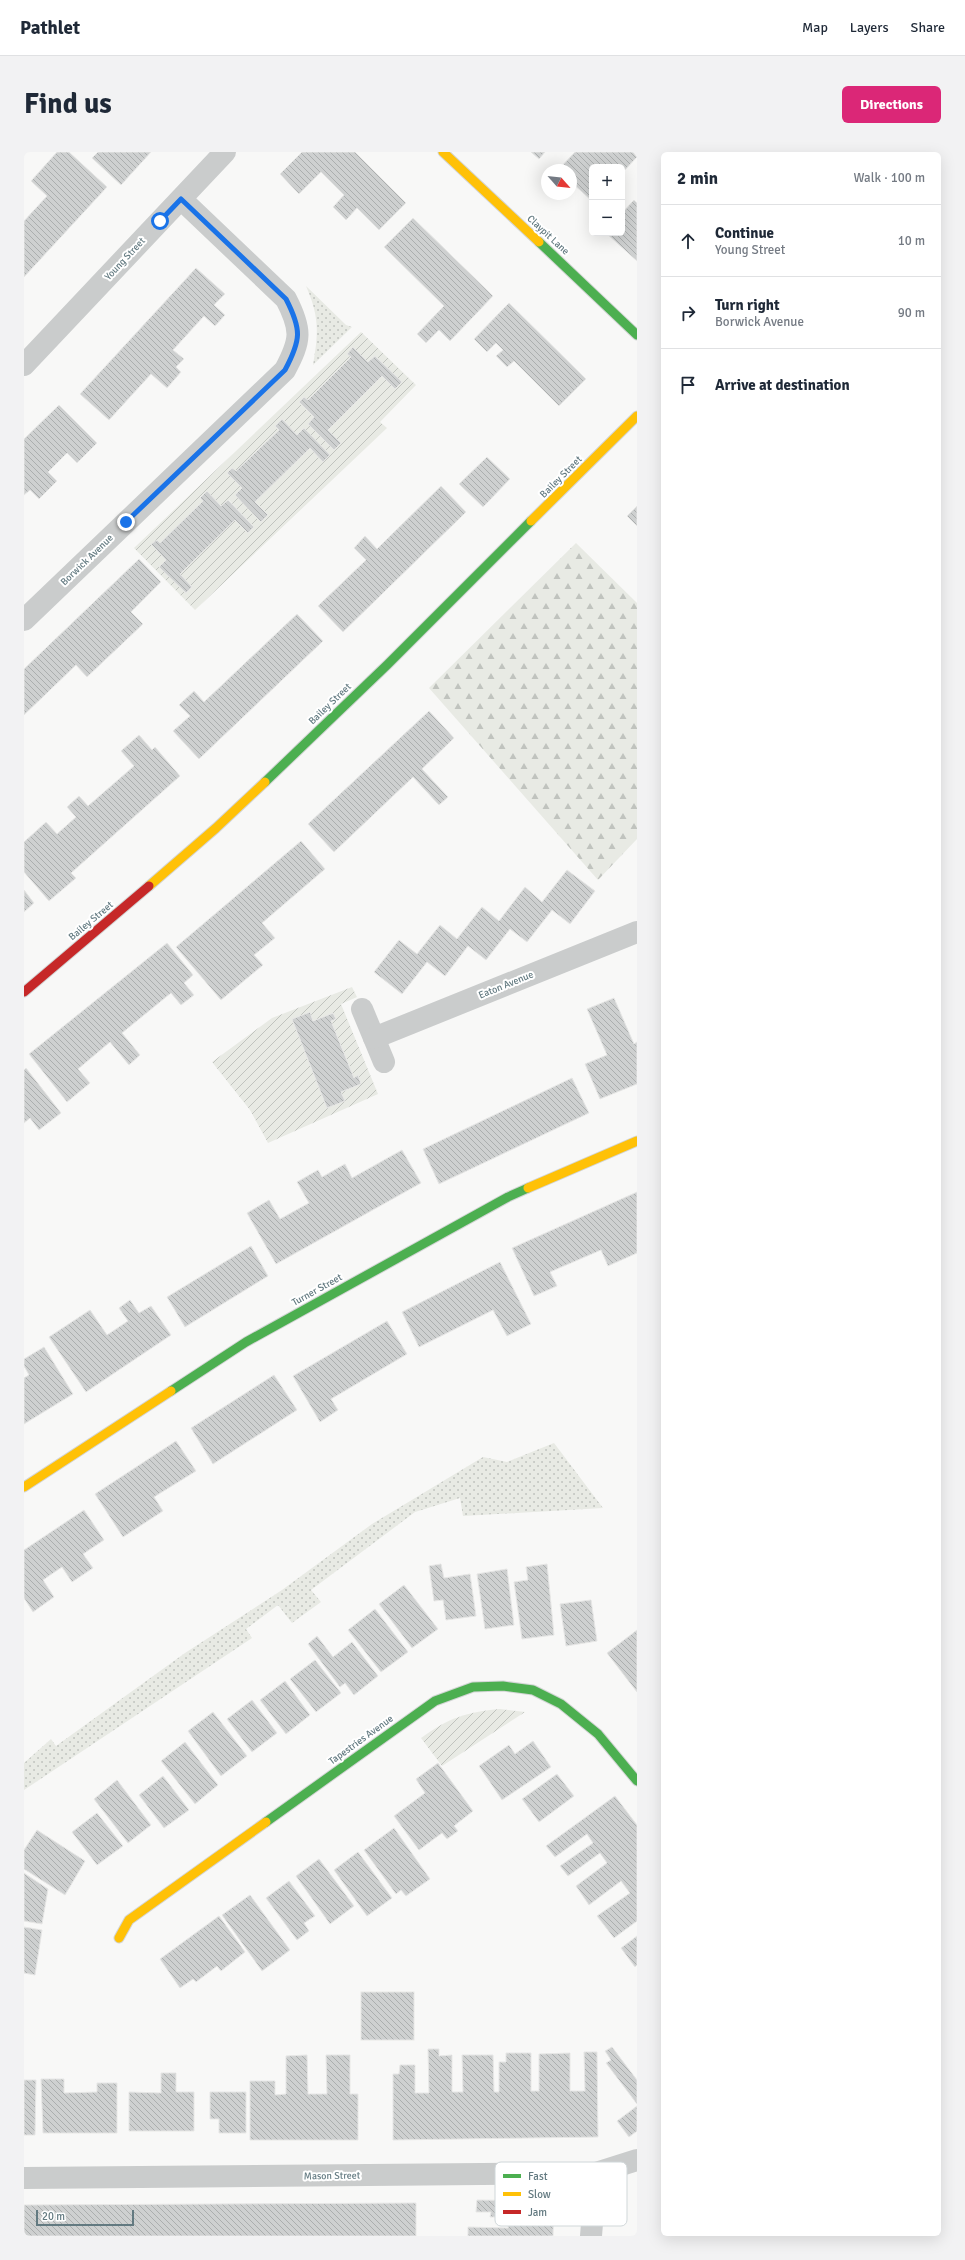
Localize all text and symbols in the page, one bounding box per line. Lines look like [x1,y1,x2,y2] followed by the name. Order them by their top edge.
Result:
[20,16,80,40] text: Pathlet
[802,19,828,36] text: Map
[850,19,889,36] text: Layers
[911,19,945,36] text: Share
[842,86,941,123] button: Directions
[24,87,112,121] text: Find us
[541,164,577,200] north arrow
[589,164,625,236] map controls
[589,164,625,200] button: +
[677,168,718,189] text: 2 min
[854,170,925,186] text: Walk · 100 m
[589,200,625,236] button: −
[151,212,169,230] route start
[525,213,571,257] street label: Claypit Lane
[715,224,774,242] text: Continue
[677,230,699,252] icon: ahead
[898,233,925,249] text: 10 m
[102,235,148,283] street label: Young Street
[715,242,785,258] text: Young Street
[715,296,780,314] text: Turn right
[677,302,699,324] icon: right
[898,305,925,321] text: 90 m
[715,314,804,330] text: Borwick Avenue
[677,374,699,396] icon: arrive
[715,376,850,394] text: Arrive at destination
[537,453,585,501] street label: Bailey Street
[117,513,135,531] route end
[58,532,116,588] street label: Borwick Avenue
[306,680,354,727] street label: Bailey Street
[66,899,116,943] street label: Bailey Street
[477,969,535,1001] street label: Eaton Avenue
[290,1271,345,1309] street label: Turner Street
[326,1713,396,1767] street label: Tapestries Avenue
[495,2162,627,2226] legend
[304,2169,361,2182] street label: Mason Street
[528,2170,548,2183] text: Fast
[528,2188,551,2201] text: Slow
[528,2206,547,2219] text: Jam
[36,2208,134,2227] scale bar
[42,2210,65,2223] text: 20 m

